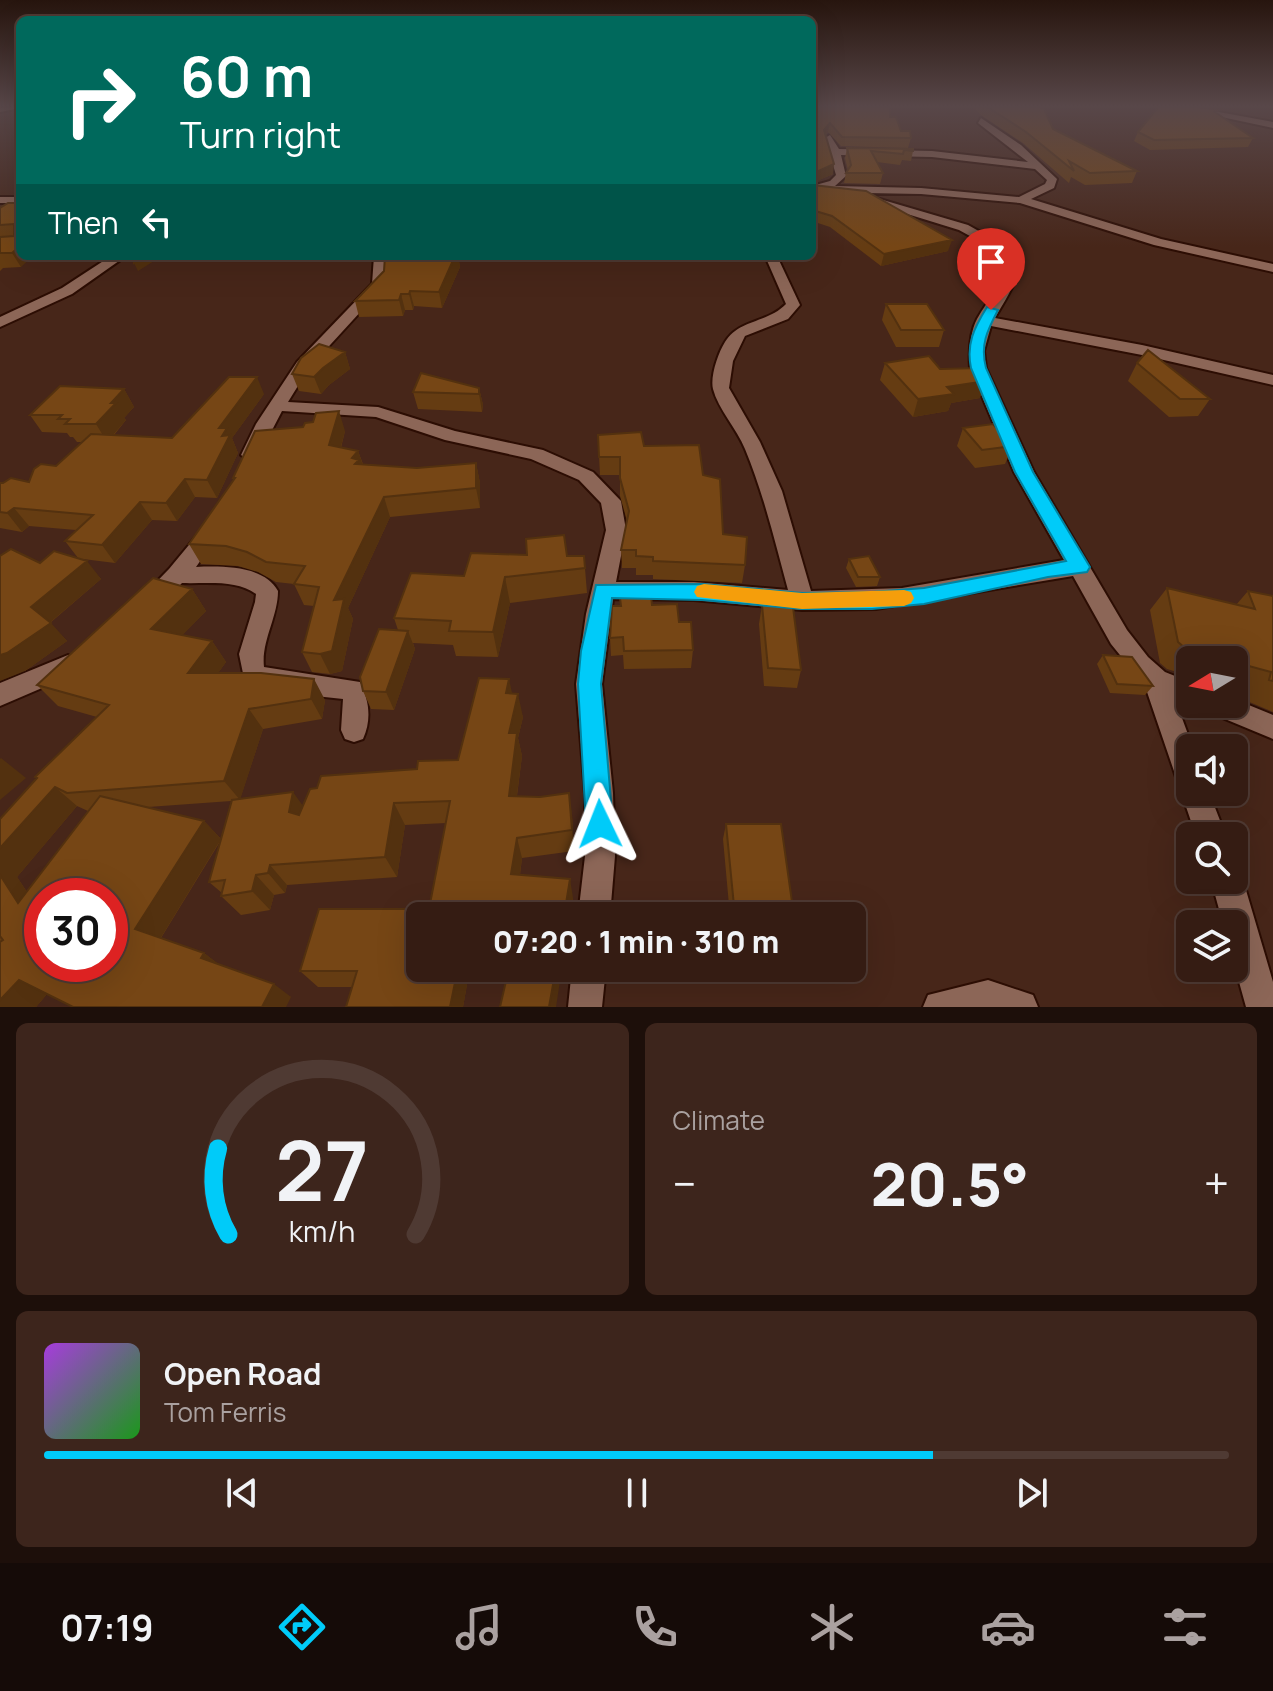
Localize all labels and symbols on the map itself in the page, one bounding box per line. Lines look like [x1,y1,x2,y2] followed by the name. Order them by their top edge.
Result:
[957,228,1025,310] pin
[1176,646,1248,718] north arrow
[558,782,642,866] position arrow
[24,878,128,982] speed limit sign: 30

